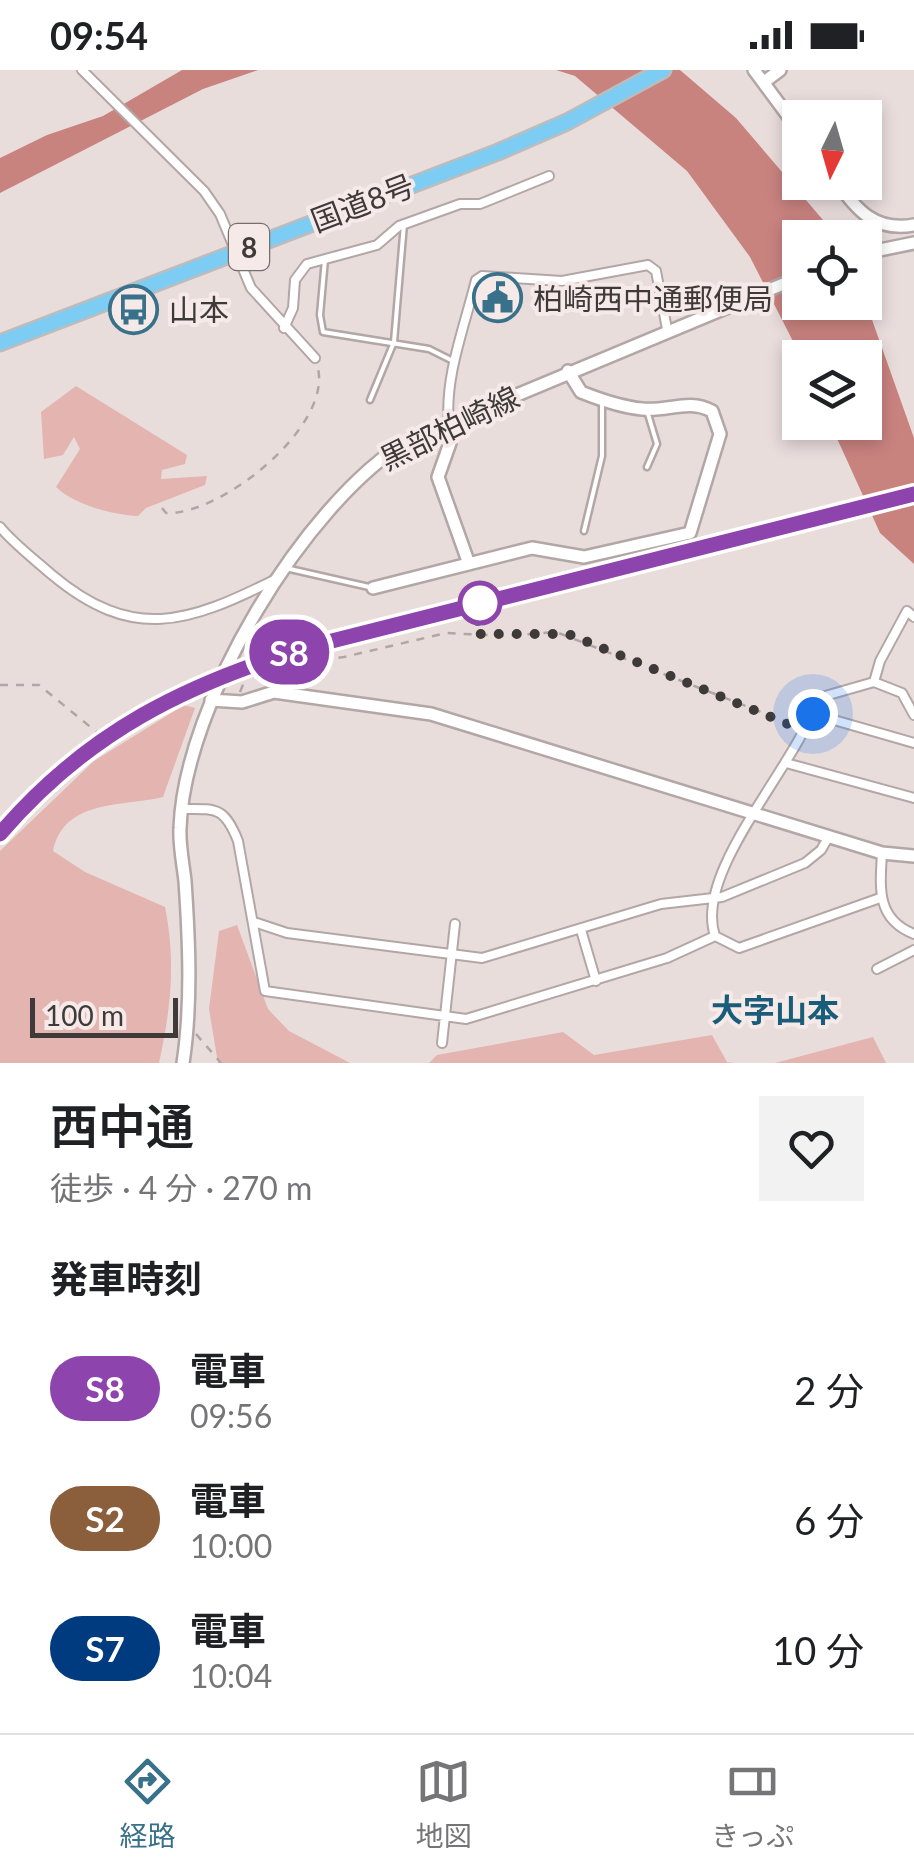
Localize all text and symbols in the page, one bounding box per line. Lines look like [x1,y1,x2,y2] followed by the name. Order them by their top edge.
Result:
[50,12,148,58] text: 09:54
[782,100,882,200] north arrow
[782,100,882,440] map controls
[305,166,419,238] street label: 国道8号
[782,220,882,320] button: locate
[229,224,269,270] road number: 8
[472,272,524,324] public building icon: 柏崎西中通郵便局
[533,280,773,316] place label: 柏崎西中通郵便局
[108,283,160,335] bus stop icon: 山本
[169,291,229,327] place label: 山本
[782,340,882,440] button: layers
[374,378,524,476] street label: 黒部柏崎線
[459,582,501,624] unlabelled marker
[244,620,334,684] line badge: S8
[269,631,309,673] text: S8
[788,689,838,739] your location
[711,990,839,1029] district label: 大字山本
[30,993,178,1038] scale bar
[45,998,124,1032] text: 100 m
[759,1096,864,1201] button: heart
[50,1097,194,1154] text: 西中通
[50,1168,312,1207] text: 徒歩 · 4 分 · 270 m
[50,1255,202,1301] text: 発車時刻
[190,1347,266,1393] text: 電車
[85,1367,125,1409] text: S8
[794,1367,864,1413] text: 2 分
[190,1396,272,1435] text: 09:56
[190,1477,266,1523] text: 電車
[85,1497,125,1539] text: S2
[794,1497,864,1543] text: 6 分
[190,1526,272,1565] text: 10:00
[190,1607,266,1653] text: 電車
[85,1627,125,1669] text: S7
[772,1627,864,1673] text: 10 分
[190,1656,272,1695] text: 10:04
[120,1754,176,1854] tab: 経路
[416,1754,472,1854] tab: 地図
[711,1754,794,1854] tab: きっぷ

